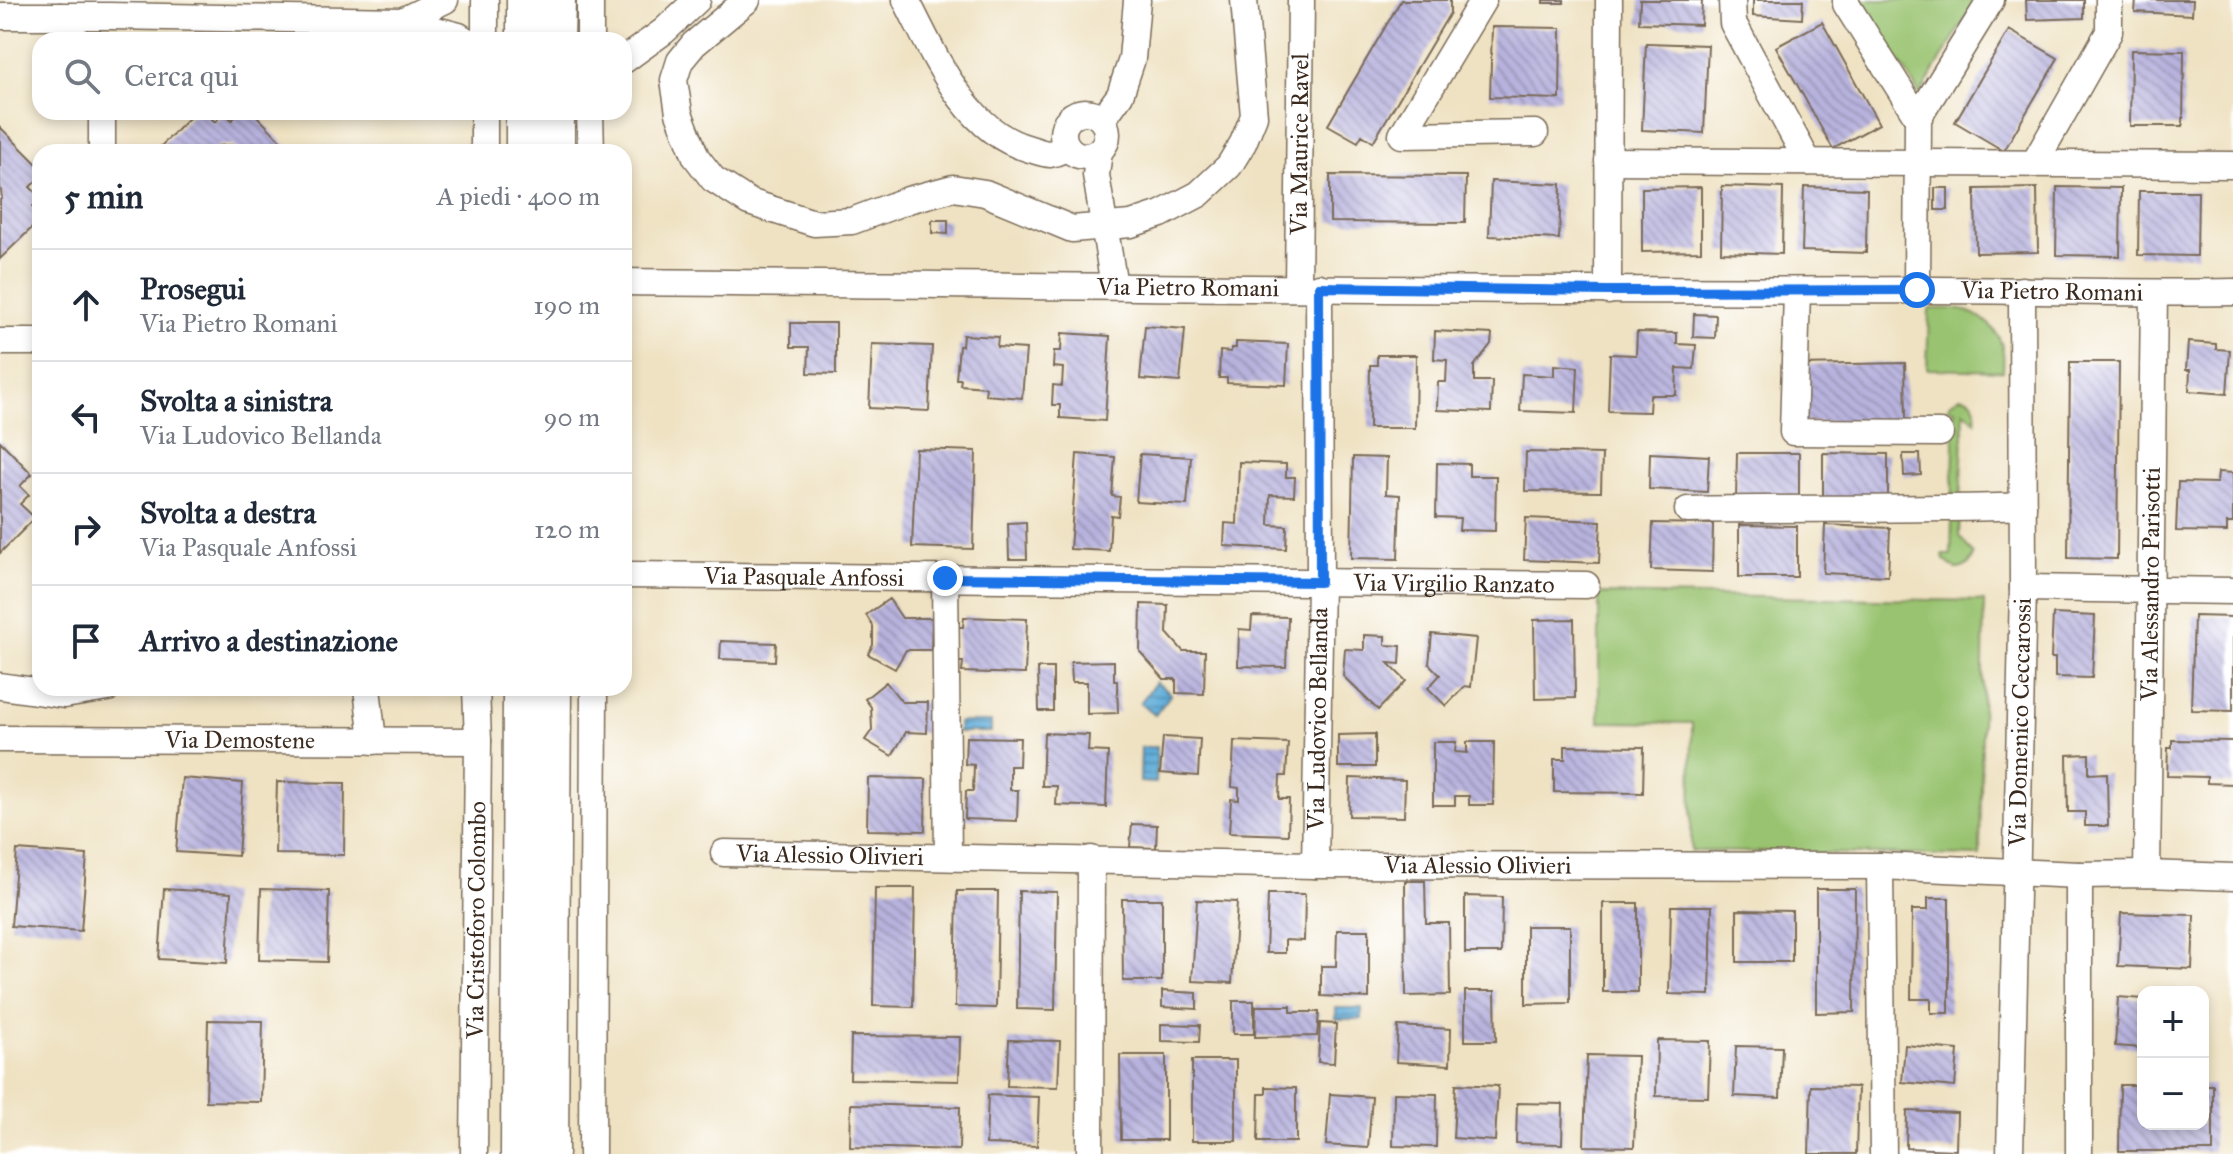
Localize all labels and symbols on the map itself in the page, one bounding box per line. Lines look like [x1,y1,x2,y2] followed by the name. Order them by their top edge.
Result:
[1284,53,1315,236] street label: Via Maurice Ravel
[1096,272,1280,303] street label: Via Pietro Romani
[1899,272,1935,308] route start
[1960,275,2144,307] street label: Via Pietro Romani
[2134,466,2167,702] street label: Via Alessandro Parisotti
[927,560,963,596] route end
[703,561,905,593] street label: Via Pasquale Anfossi
[1352,568,1555,600] street label: Via Virgilio Ranzato
[2002,597,2038,848] street label: Via Domenico Ceccarossi
[1301,606,1335,832] street label: Via Ludovico Bellanda
[164,725,315,755] street label: Via Demostene
[460,801,492,1040] street label: Via Cristoforo Colombo
[735,838,924,872] street label: Via Alessio Olivieri
[1383,850,1572,880] street label: Via Alessio Olivieri

